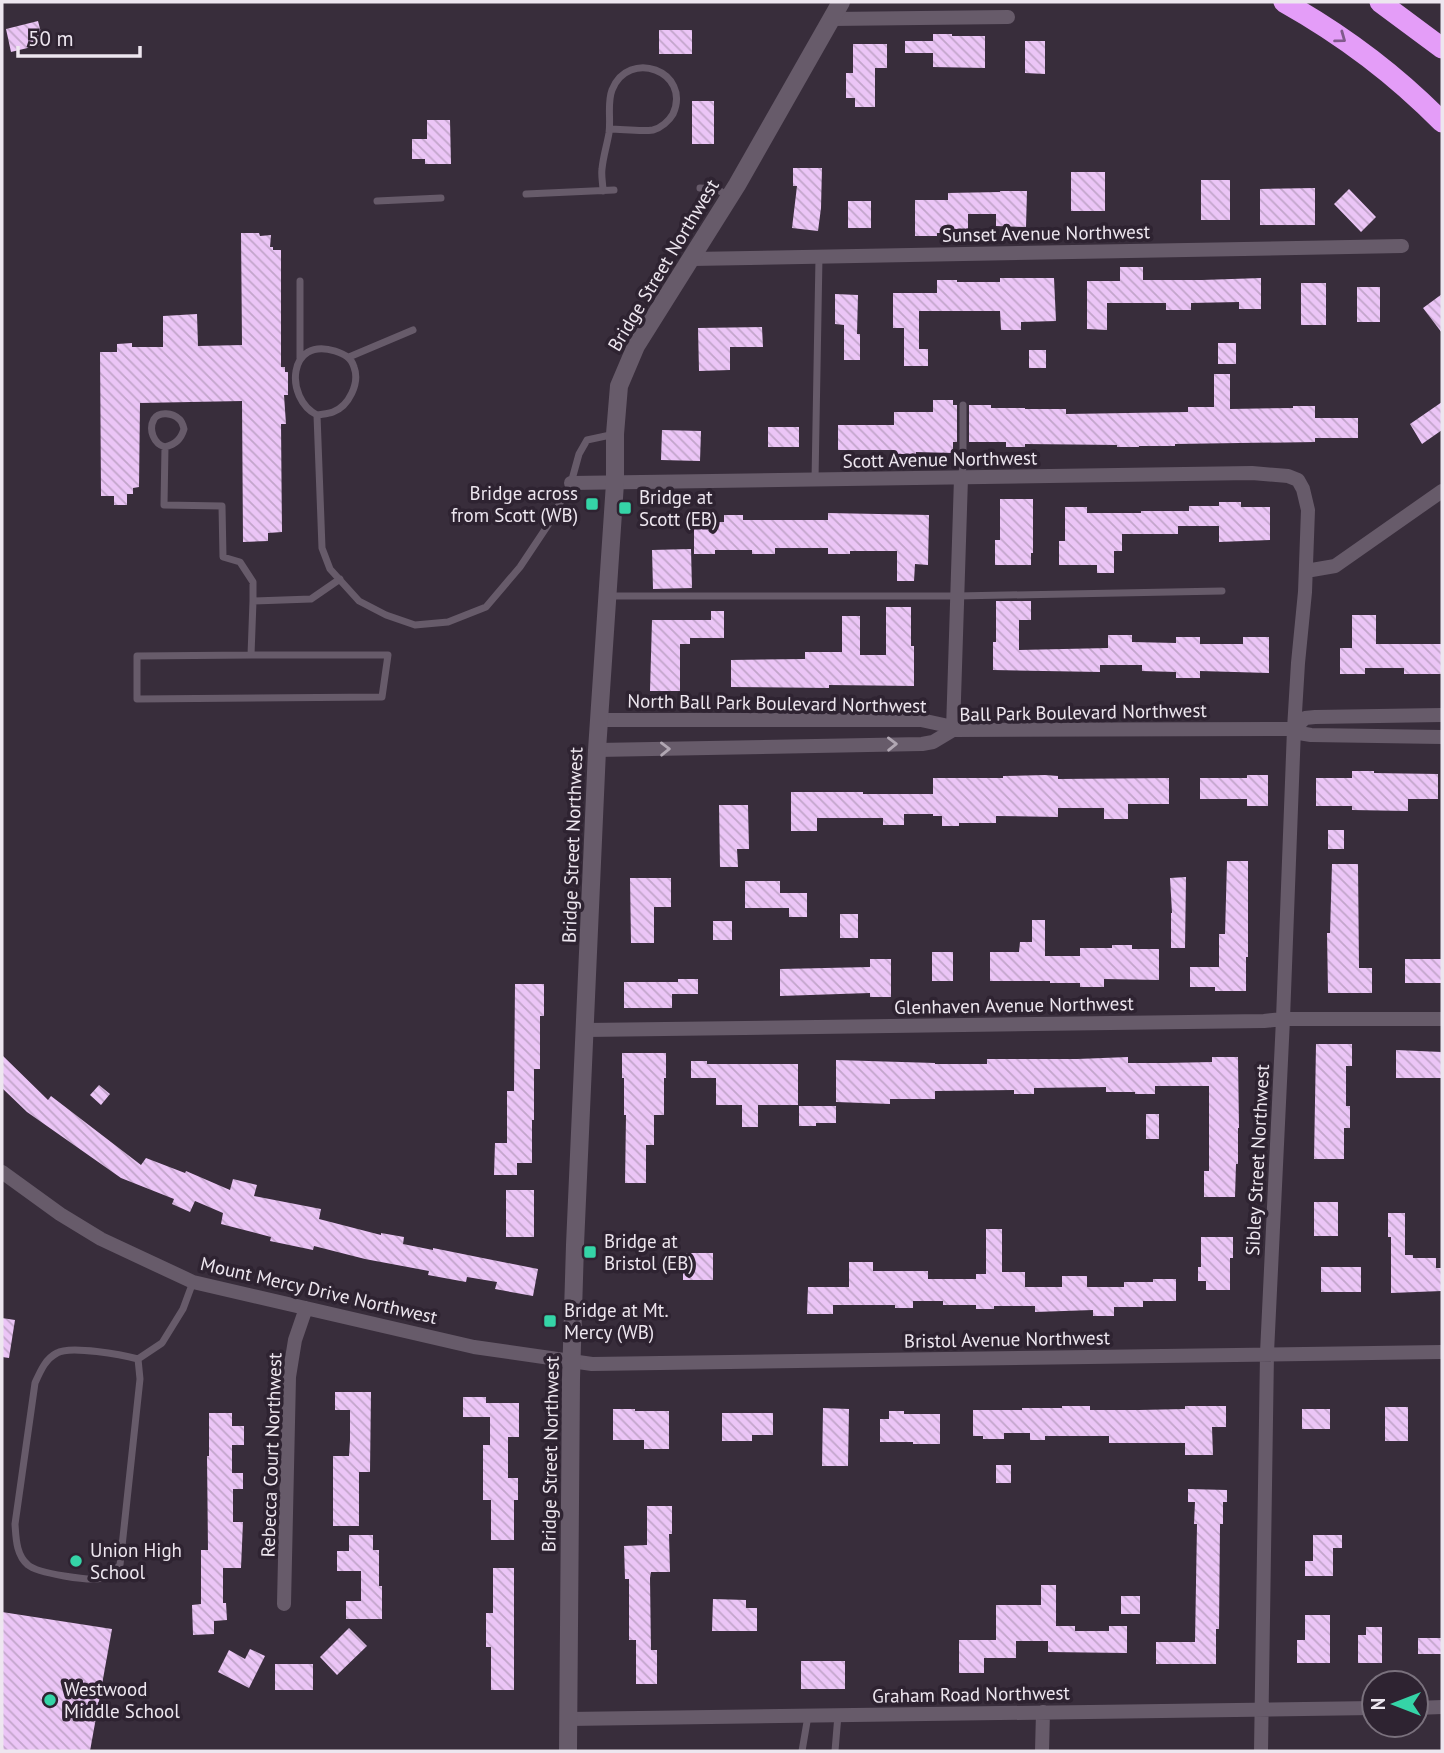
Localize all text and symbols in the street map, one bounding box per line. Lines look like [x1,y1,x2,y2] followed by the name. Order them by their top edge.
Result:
[18,14,140,58] scale bar
[28,25,74,52] text: 50 m
[1333,30,1346,42] one-way arrow
[602,174,724,355] street label: Bridge Street Northwest
[942,219,1151,247] street label: Sunset Avenue Northwest
[842,445,1038,473] street label: Scott Avenue Northwest
[451,481,578,527] place label: Bridge across from Scott (WB)
[639,485,717,531] place label: Bridge at Scott (EB)
[584,496,600,512] marker: Bridge across from Scott (WB)
[617,500,633,516] marker: Bridge at Scott (EB)
[627,688,927,718] street label: North Ball Park Boulevard Northwest
[959,698,1207,726] street label: Ball Park Boulevard Northwest
[887,737,898,752] one-way arrow
[660,741,671,756] one-way arrow
[557,746,587,943] street label: Bridge Street Northwest
[894,991,1135,1019] street label: Glenhaven Avenue Northwest
[1240,1063,1274,1256] street label: Sibley Street Northwest
[604,1229,694,1275] place label: Bridge at Bristol (EB)
[582,1244,598,1260] marker: Bridge at Bristol (EB)
[198,1251,440,1329] street label: Mount Mercy Drive Northwest
[564,1298,669,1344] place label: Bridge at Mt. Mercy (WB)
[542,1313,558,1329] marker: Bridge at Mt. Mercy (WB)
[904,1325,1111,1353] street label: Bristol Avenue Northwest
[255,1352,287,1558] street label: Rebecca Court Northwest
[536,1355,564,1552] street label: Bridge Street Northwest
[90,1538,182,1584] place label: Union High School
[68,1553,84,1569] marker: Union High School
[1360,1669,1430,1739] north arrow
[64,1677,180,1723] place label: Westwood Middle School
[872,1680,1071,1708] street label: Graham Road Northwest
[42,1692,58,1708] marker: Westwood Middle School
[1366,1698,1390,1710] text: N

